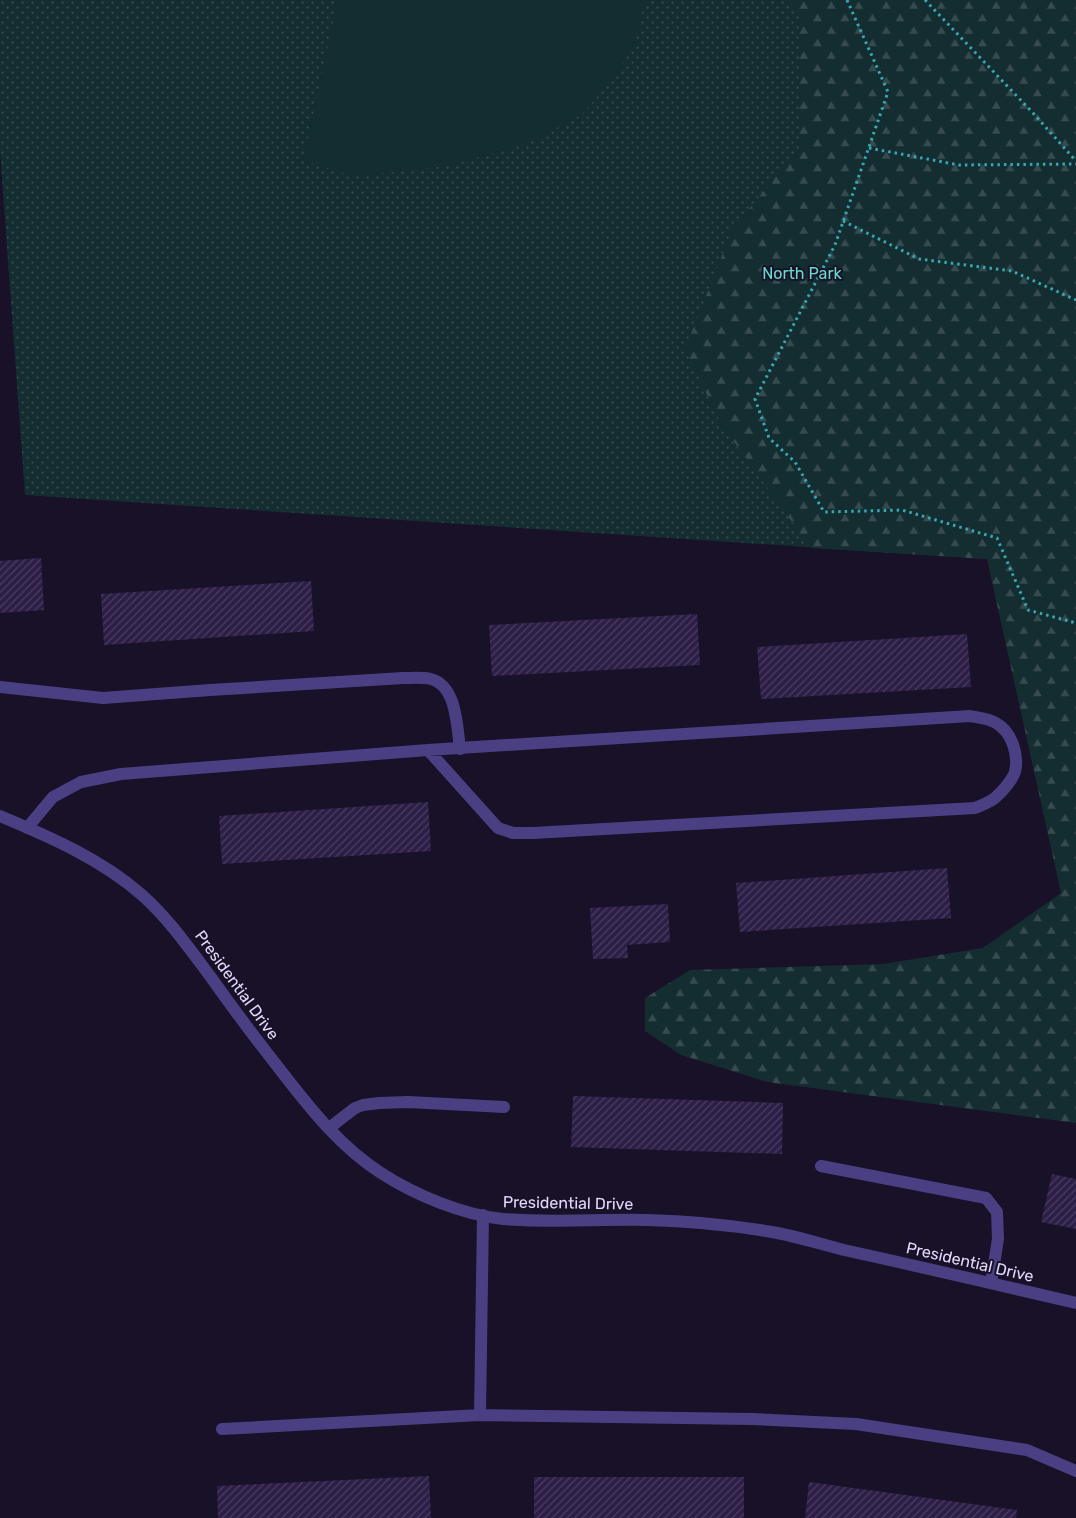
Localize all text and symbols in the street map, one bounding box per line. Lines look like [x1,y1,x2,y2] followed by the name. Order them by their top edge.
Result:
[762,264,843,283] park label: North Park
[191,927,283,1043] street label: Presidential Drive
[503,1192,633,1214] street label: Presidential Drive
[904,1238,1036,1286] street label: Presidential Drive

